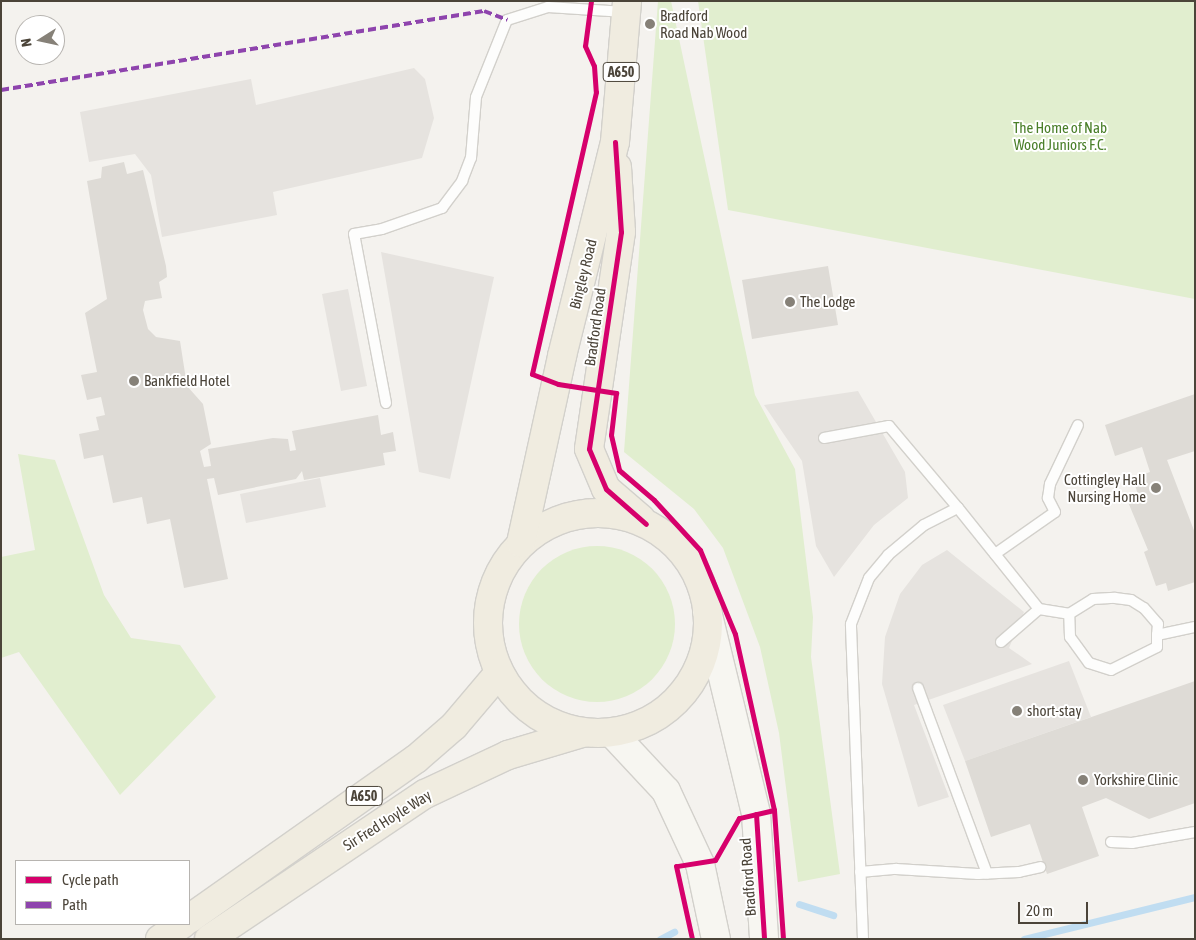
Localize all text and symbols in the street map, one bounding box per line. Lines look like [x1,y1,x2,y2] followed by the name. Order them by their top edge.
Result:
[660,6,747,41] place label: Bradford Road Nab Wood
[15,15,65,65] north arrow
[644,18,656,30] marker: Bradford Road Nab Wood
[18,37,35,48] text: N
[602,61,640,84] road number: A650
[1013,118,1107,153] park label: The Home of Nab Wood Juniors F.C.
[566,237,600,311] street label: Bingley Road
[581,287,609,367] street label: Bradford Road
[800,293,855,311] place label: The Lodge
[784,296,796,308] marker: The Lodge
[144,372,230,390] place label: Bankfield Hotel
[128,375,140,387] marker: Bankfield Hotel
[1064,470,1146,505] place label: Cottingley Hall Nursing Home
[1150,482,1162,494] marker: Cottingley Hall Nursing Home
[1027,702,1082,720] place label: short-stay
[1011,705,1023,717] marker: short-stay
[1094,771,1178,789] place label: Yorkshire Clinic
[1076,773,1090,787] marker: Yorkshire Clinic
[345,784,383,808] road number: A650
[340,786,434,854] street label: Sir Fred Hoyle Way
[736,837,760,917] street label: Bradford Road
[15,860,190,925] legend
[62,871,119,888] text: Cycle path
[1021,892,1091,924] scale bar
[62,896,88,913] text: Path
[1026,902,1053,919] text: 20 m

